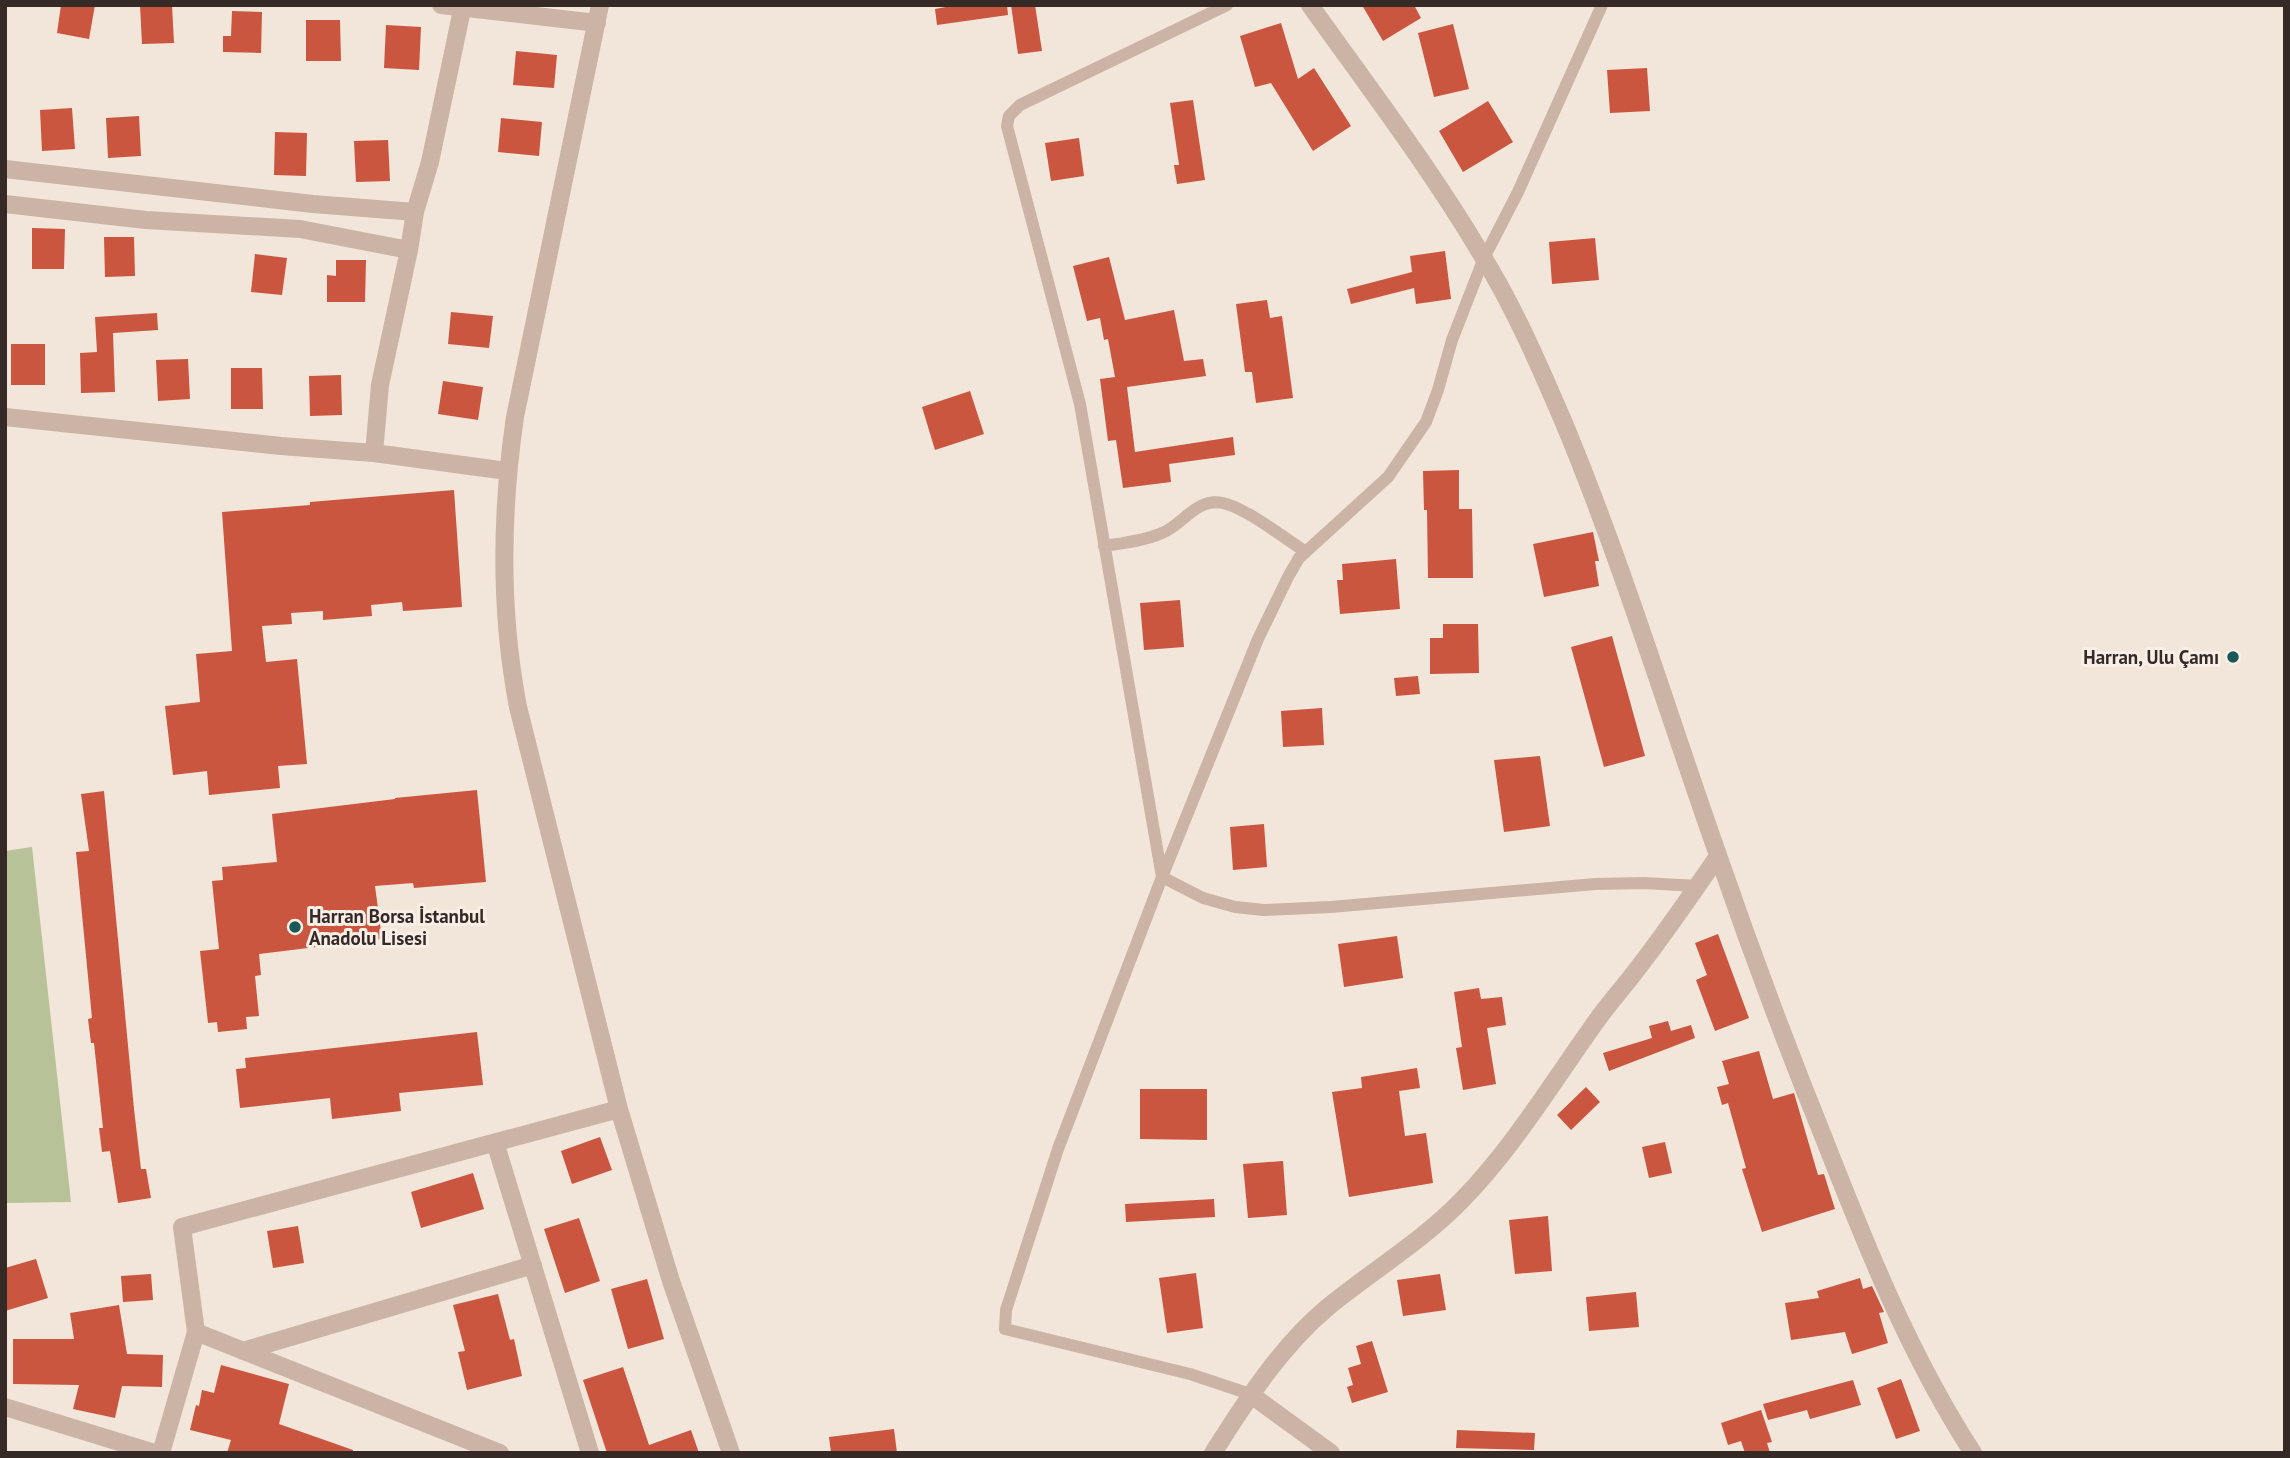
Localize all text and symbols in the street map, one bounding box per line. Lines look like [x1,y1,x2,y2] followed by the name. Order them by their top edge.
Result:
[2083,645,2219,669] place label: Harran, Ulu Çamı
[2225,649,2241,665] marker: Harran, Ulu Çamı
[309,904,485,950] place label: Harran Borsa İstanbul Anadolu Lisesi
[287,919,303,935] marker: Harran Borsa İstanbul Anadolu Lisesi

